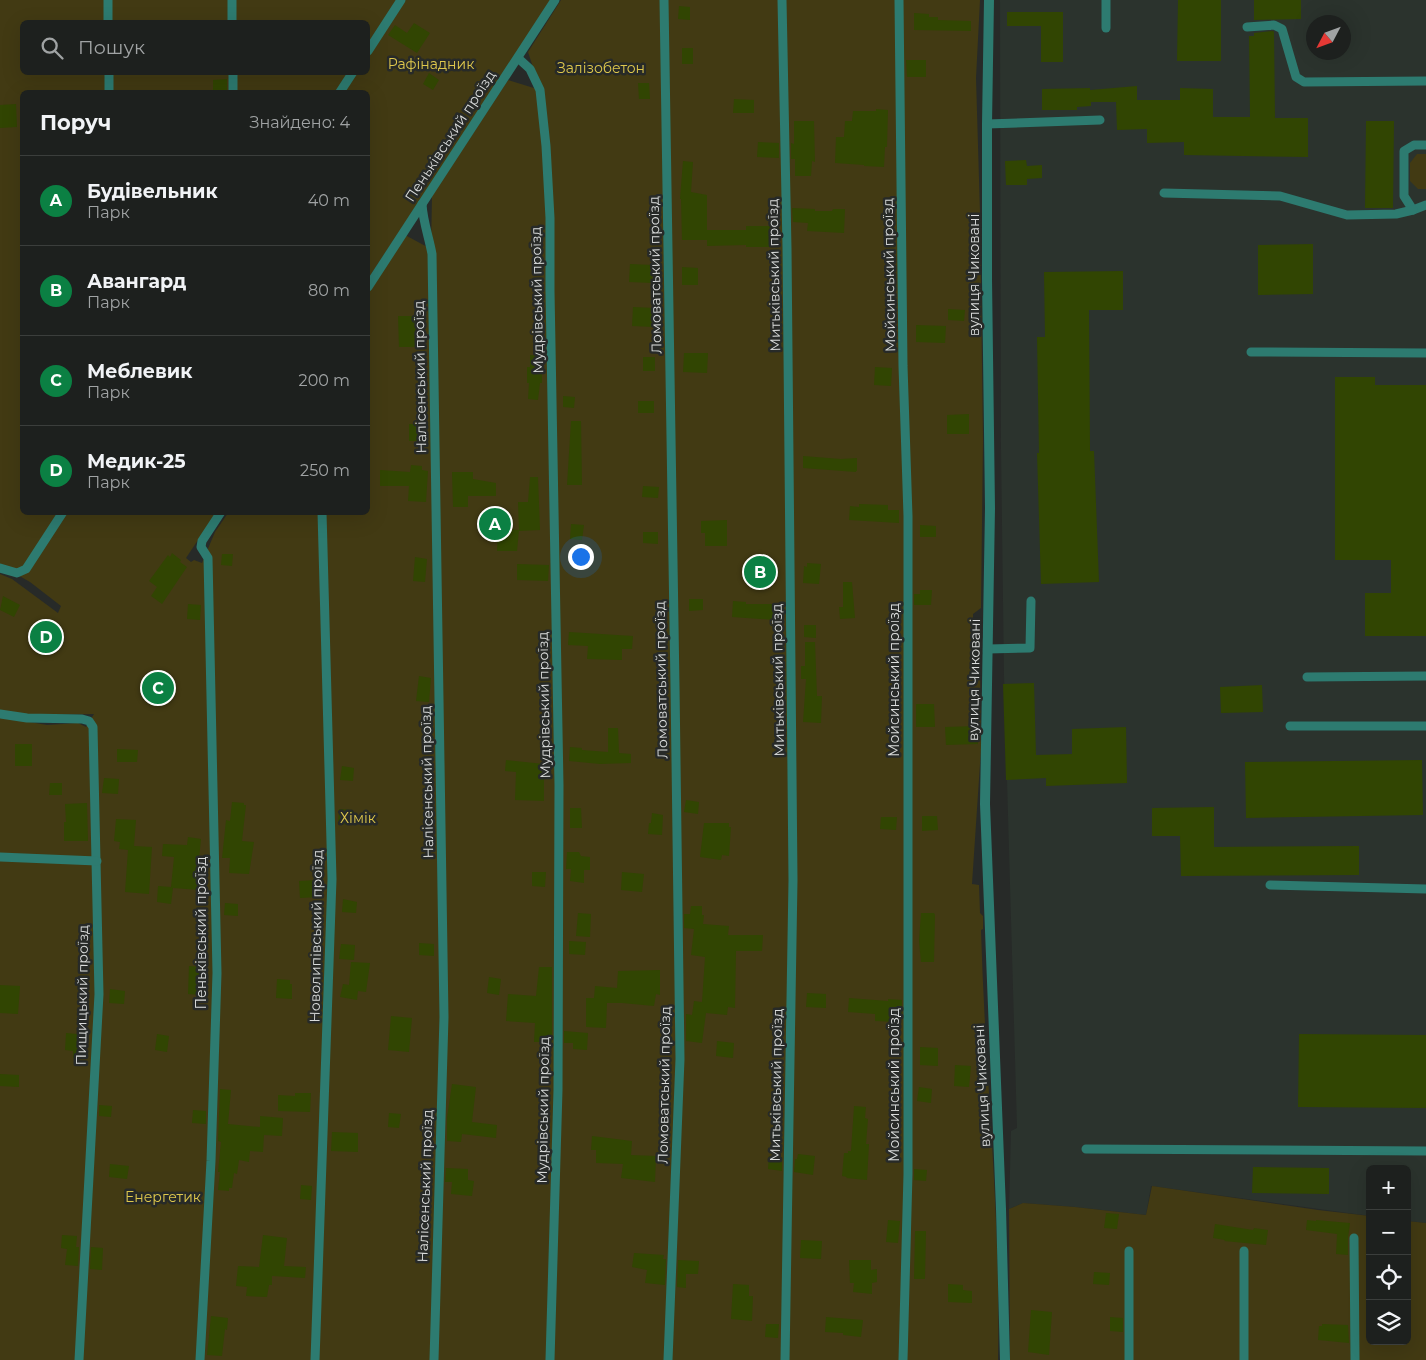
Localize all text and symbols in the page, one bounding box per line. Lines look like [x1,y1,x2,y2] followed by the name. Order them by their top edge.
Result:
[1306,15,1351,60] north arrow
[20,20,370,75] search box
[38,34,66,62] icon: search
[78,36,145,59] text: Пошук
[388,55,474,73] park label: Рафінадник
[557,59,645,77] park label: Залізобетон
[401,67,499,205] street label: Пеньківський проїзд
[40,110,111,135] text: Поруч
[249,113,350,132] text: Знайдено: 4
[87,180,218,203] text: Будівельник
[50,191,62,210] text: A
[308,191,350,210] text: 40 m
[645,196,665,354] street label: Ломоватський проїзд
[764,198,784,352] street label: Митьківський проїзд
[879,198,899,352] street label: Мойсинський проїзд
[87,203,130,222] text: Парк
[965,214,983,336] street label: вулиця Чиковані
[527,226,547,374] street label: Мудрівський проїзд
[87,270,186,293] text: Авангард
[50,281,62,300] text: B
[308,281,350,300] text: 80 m
[87,293,130,312] text: Парк
[410,300,430,454] street label: Налісенський проїзд
[87,360,193,383] text: Меблевик
[50,371,62,390] text: C
[299,371,350,390] text: 200 m
[87,383,130,402] text: Парк
[87,450,185,473] text: Медик-25
[49,461,63,480] text: D
[300,461,350,480] text: 250 m
[87,473,130,492] text: Парк
[479,505,511,543] pin: A
[568,544,594,570] your location
[744,553,776,591] pin: B
[651,601,671,759] street label: Ломоватський проїзд
[768,603,788,757] street label: Митьківський проїзд
[885,603,903,757] street label: Мойсинський проїзд
[30,618,62,656] pin: D
[964,619,984,741] street label: вулиця Чиковані
[534,631,554,779] street label: Мудрівський проїзд
[142,669,174,707] pin: C
[417,705,437,859] street label: Налісенський проїзд
[340,809,376,827] park label: Хімік
[305,849,327,1023] street label: Новолипівський проїзд
[192,856,210,1010] street label: Пеньківський проїзд
[72,925,92,1065] street label: Пищицький проїзд
[654,1006,674,1164] street label: Ломоватський проїзд
[766,1008,786,1162] street label: Митьківський проїзд
[885,1008,903,1162] street label: Мойсинський проїзд
[970,1024,994,1148] street label: вулиця Чиковані
[533,1036,553,1184] street label: Мудрівський проїзд
[413,1109,437,1263] street label: Налісенський проїзд
[1366,1165,1411,1345] map controls
[1366,1165,1411,1210] button: +
[125,1188,201,1206] park label: Енергетик
[1366,1210,1411,1255] button: −
[1366,1255,1411,1300] button: locate
[1366,1300,1411,1345] button: layers

